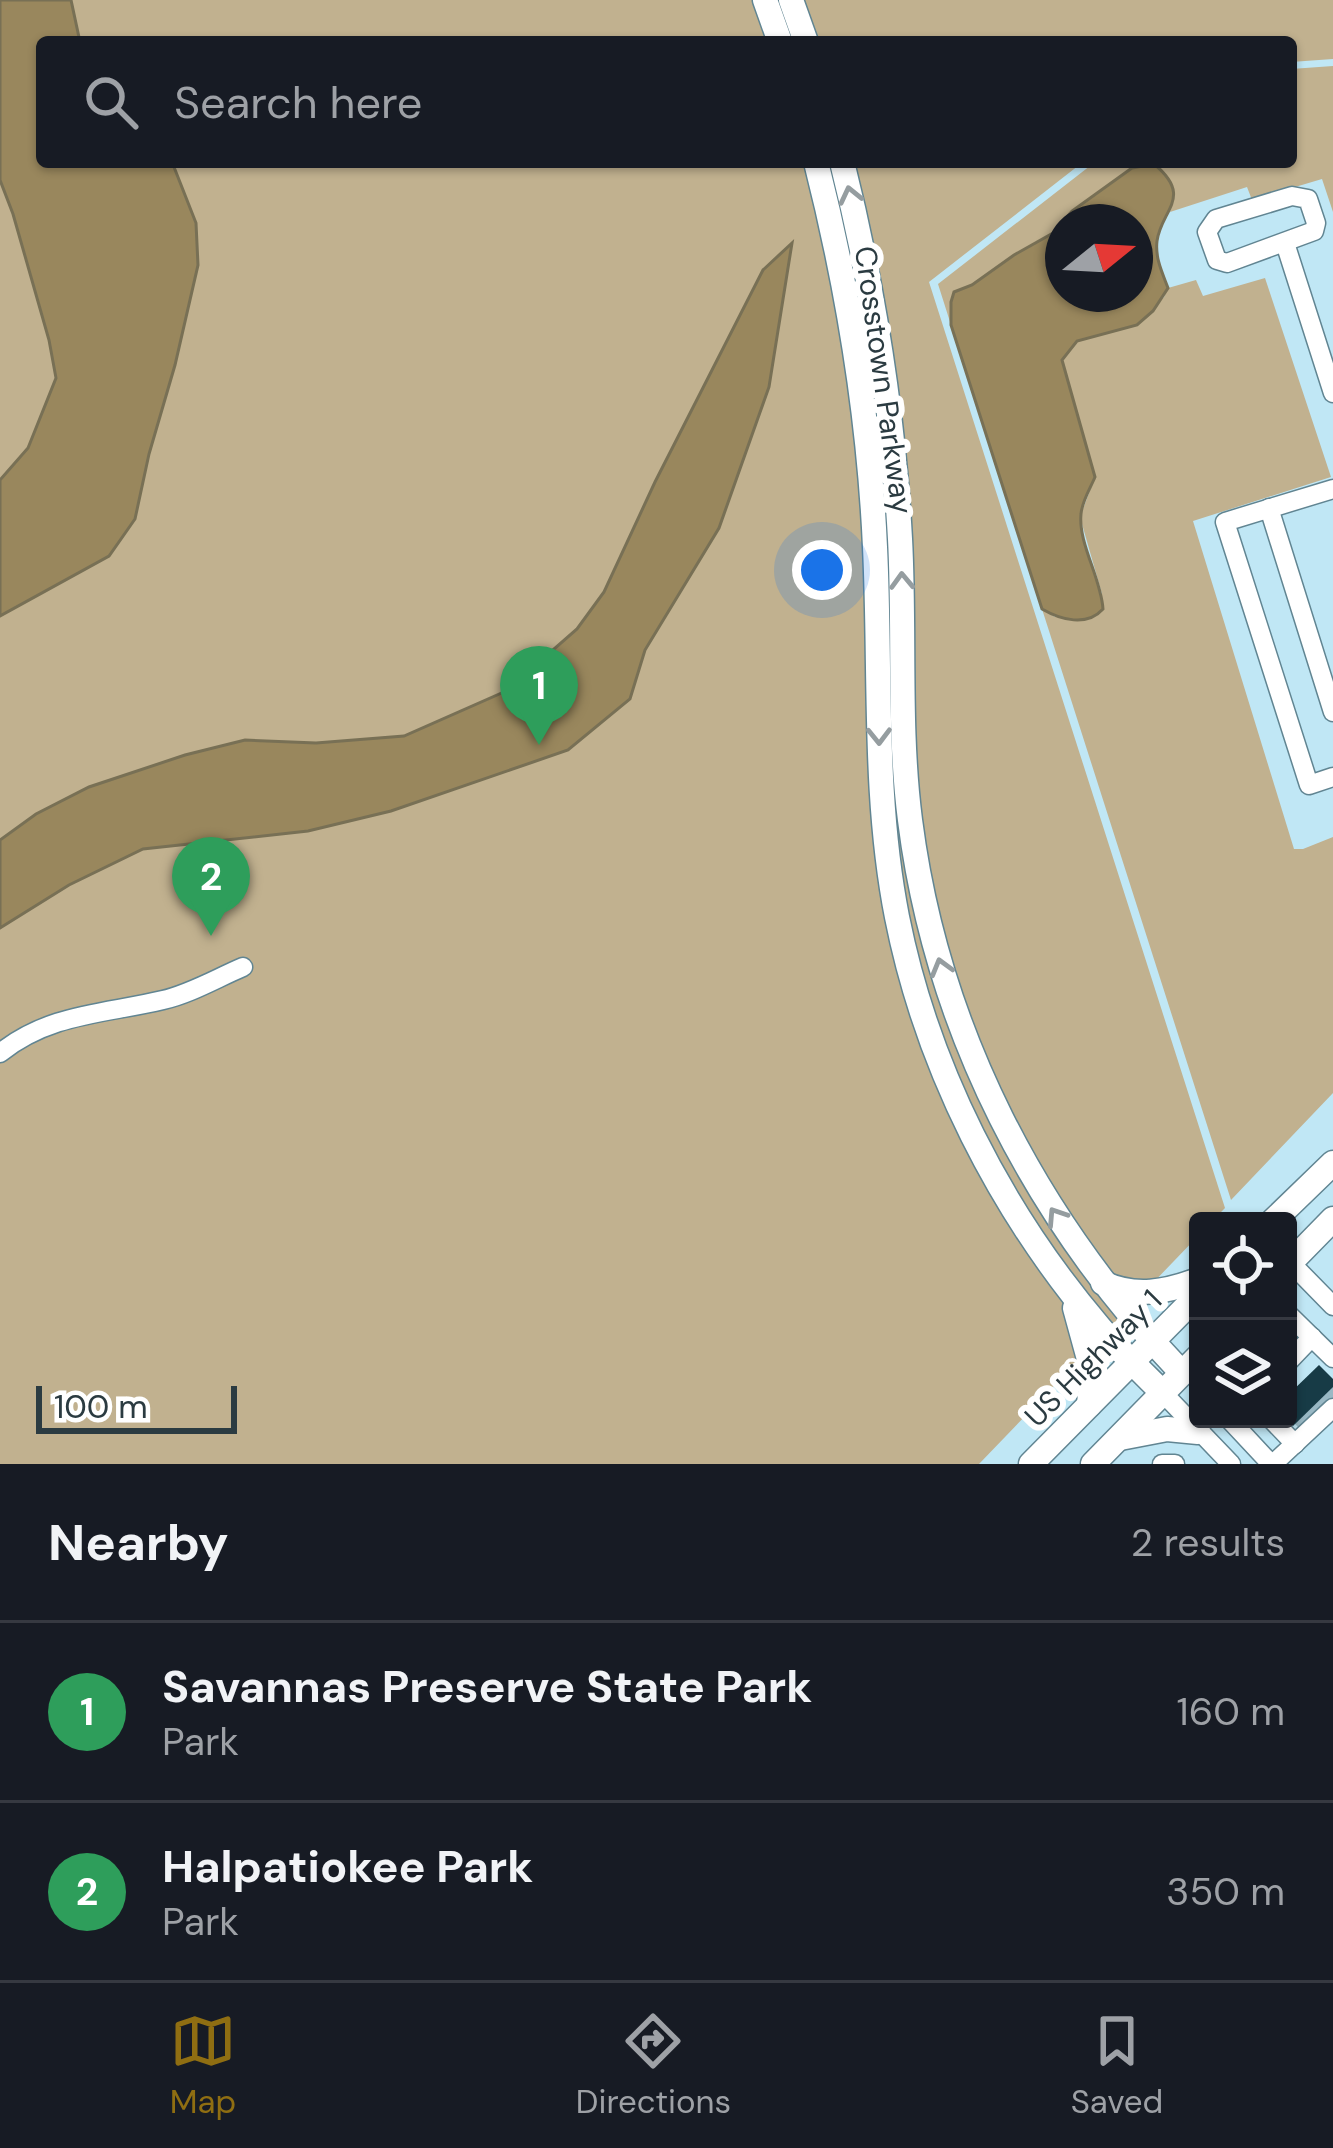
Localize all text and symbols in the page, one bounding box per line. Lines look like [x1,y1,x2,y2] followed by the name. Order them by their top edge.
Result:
[36,36,1297,168] search box
[78,69,144,135] icon: search
[174,73,422,132] text: Search here
[839,186,864,206] one-way arrow
[1045,204,1153,312] north arrow
[846,244,922,517] street label: Crosstown Parkway
[792,540,852,600] your location
[889,571,915,590] one-way arrow
[500,646,578,745] pin: 1
[865,727,891,746] one-way arrow
[172,837,250,936] pin: 2
[931,958,956,978] one-way arrow
[1048,1207,1070,1229] one-way arrow
[1189,1212,1297,1428] map controls
[1189,1212,1297,1320] button: locate
[1016,1281,1170,1435] street label: US Highway 1
[1189,1320,1297,1428] button: layers
[36,1380,237,1433] scale bar
[54,1385,148,1428] text: 100 m
[48,1509,229,1576] text: Nearby
[1131,1517,1285,1568] text: 2 results
[162,1657,812,1716] text: Savannas Preserve State Park
[80,1686,94,1737] text: 1
[1177,1686,1285,1737] text: 160 m
[162,1716,239,1767] text: Park
[162,1837,533,1896] text: Halpatiokee Park
[76,1866,98,1917] text: 2
[1166,1866,1285,1917] text: 350 m
[162,1896,239,1947] text: Park
[170,2008,236,2123] tab: Map
[576,2008,731,2123] tab: Directions
[1071,2008,1163,2123] tab: Saved

